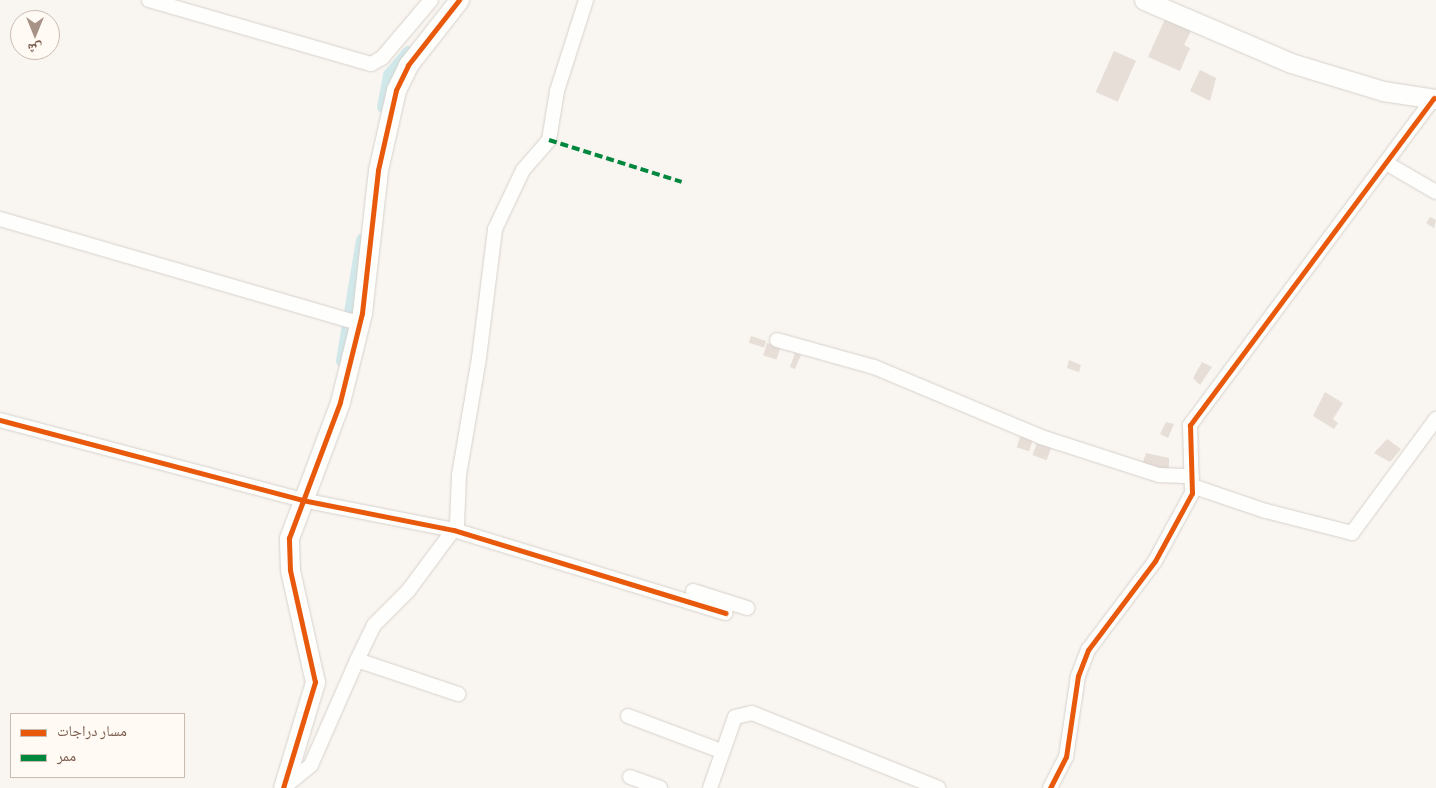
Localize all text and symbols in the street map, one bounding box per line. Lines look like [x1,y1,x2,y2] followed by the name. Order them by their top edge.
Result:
[10,10,60,60] north arrow
[28,41,42,58] text: ش
[10,713,185,778] legend
[57,721,127,739] text: مسار دراجات
[57,746,76,764] text: ممر

